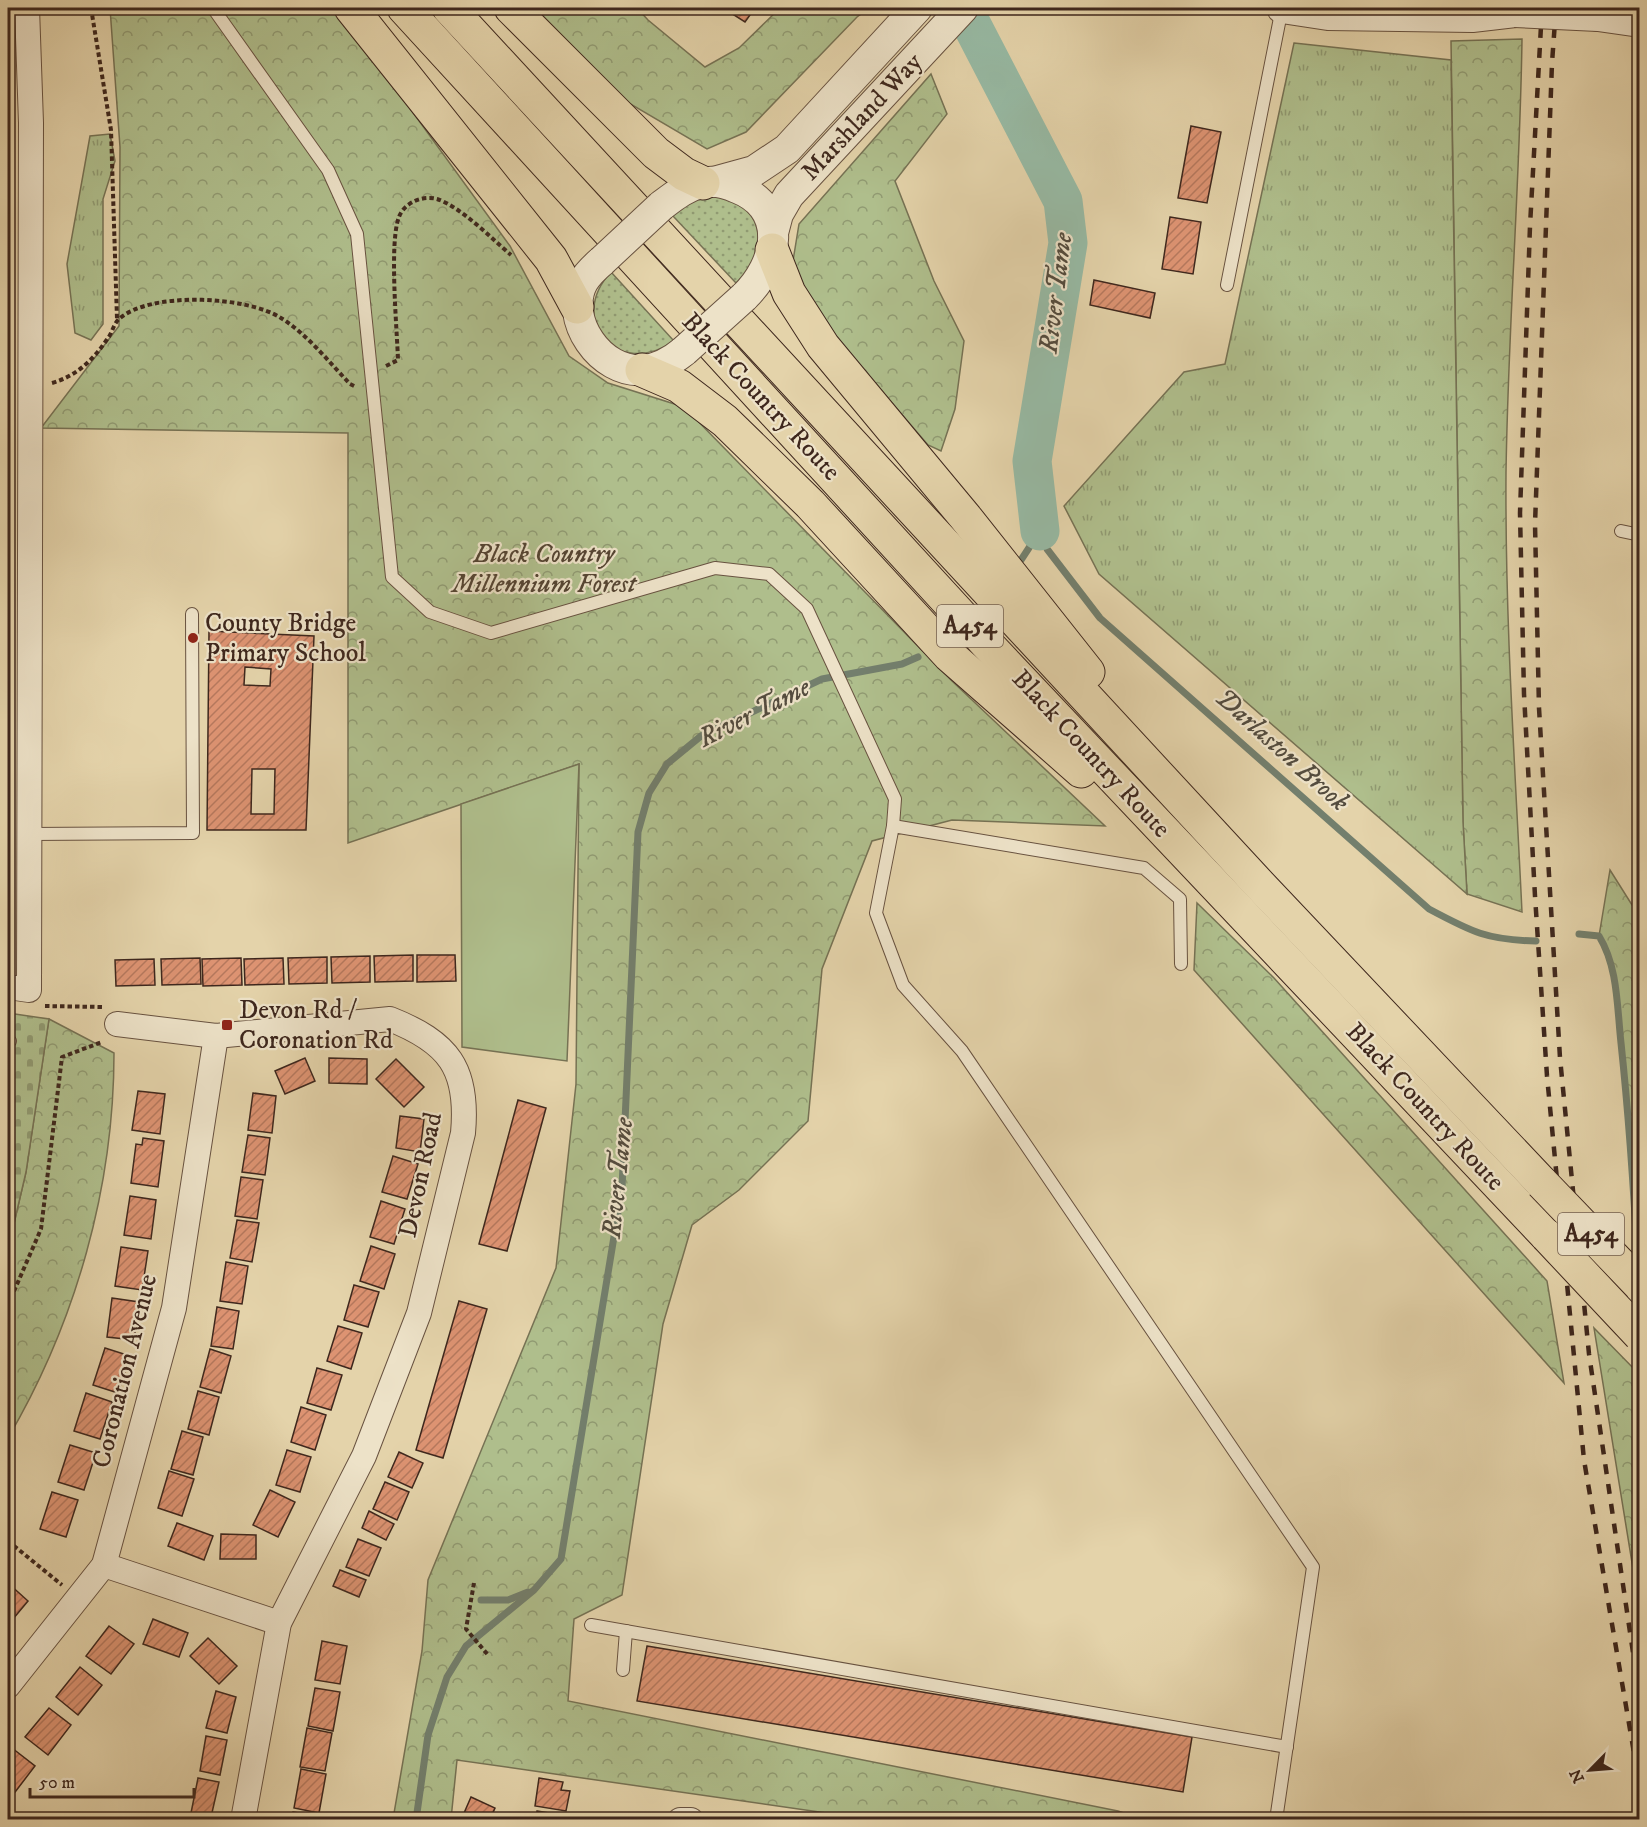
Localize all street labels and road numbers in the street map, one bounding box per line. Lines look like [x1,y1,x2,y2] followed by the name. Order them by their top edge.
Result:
[794,46,930,188] street label: Marshland Way
[675,306,847,488] street label: Black Country Route
[937,605,1003,647] road number: A454
[1005,663,1177,845] street label: Black Country Route
[1339,1016,1511,1198] street label: Black Country Route
[392,1109,450,1241] street label: Devon Road
[1558,1213,1624,1255] road number: A454
[85,1271,165,1471] street label: Coronation Avenue

